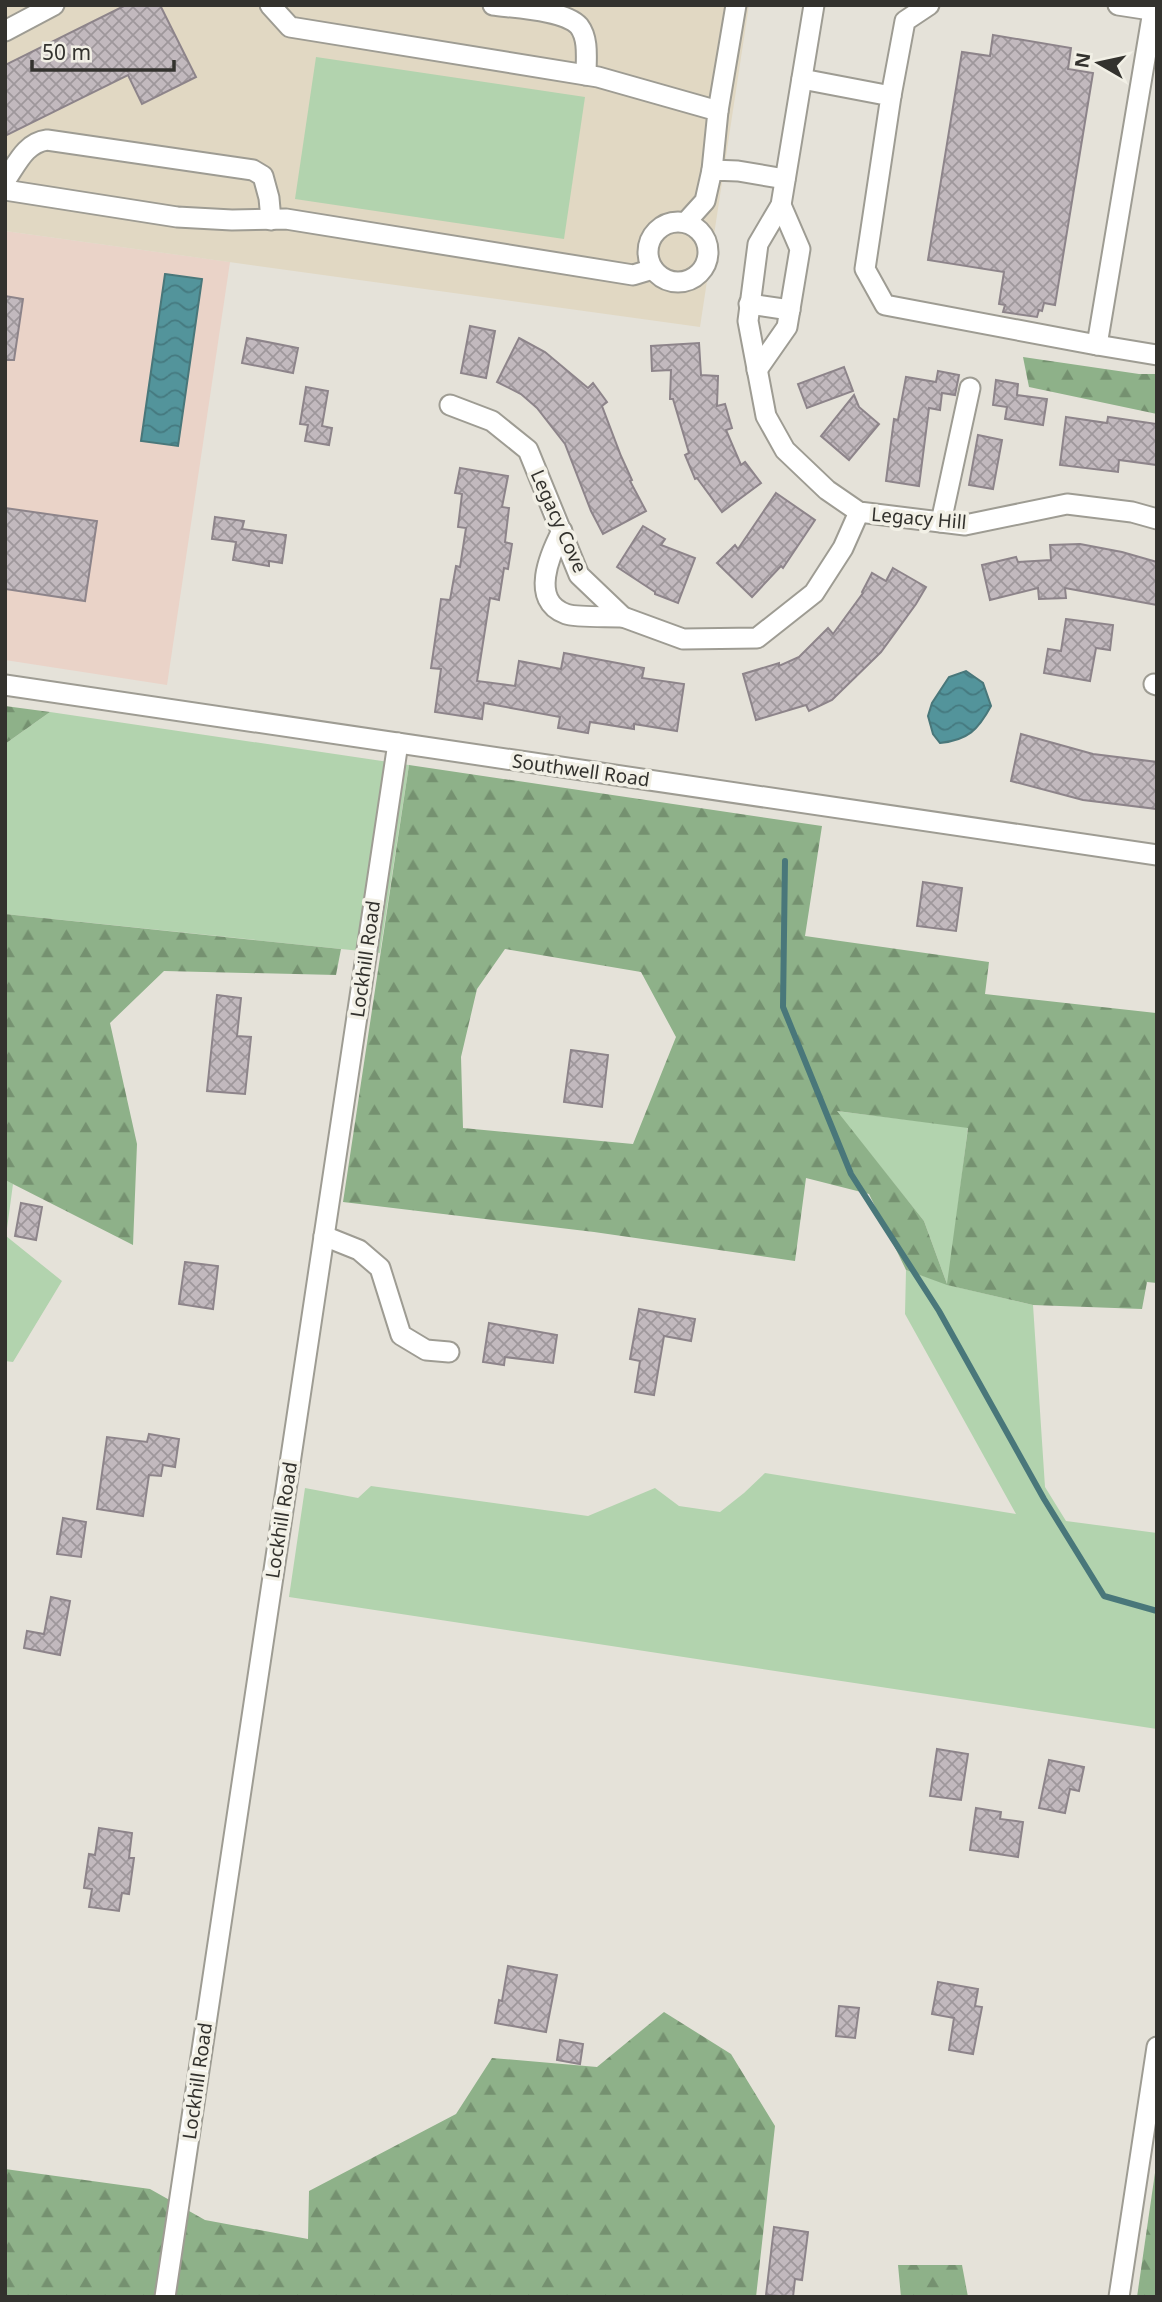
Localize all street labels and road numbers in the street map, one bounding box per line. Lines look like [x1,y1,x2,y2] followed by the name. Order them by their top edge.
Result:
[525,465,593,577] street label: Legacy Cove
[870,501,968,535] street label: Legacy Hill
[511,748,651,792] street label: Southwell Road
[344,899,386,1019] street label: Lockhill Road
[259,1460,303,1580] street label: Lockhill Road
[176,2021,218,2141] street label: Lockhill Road

